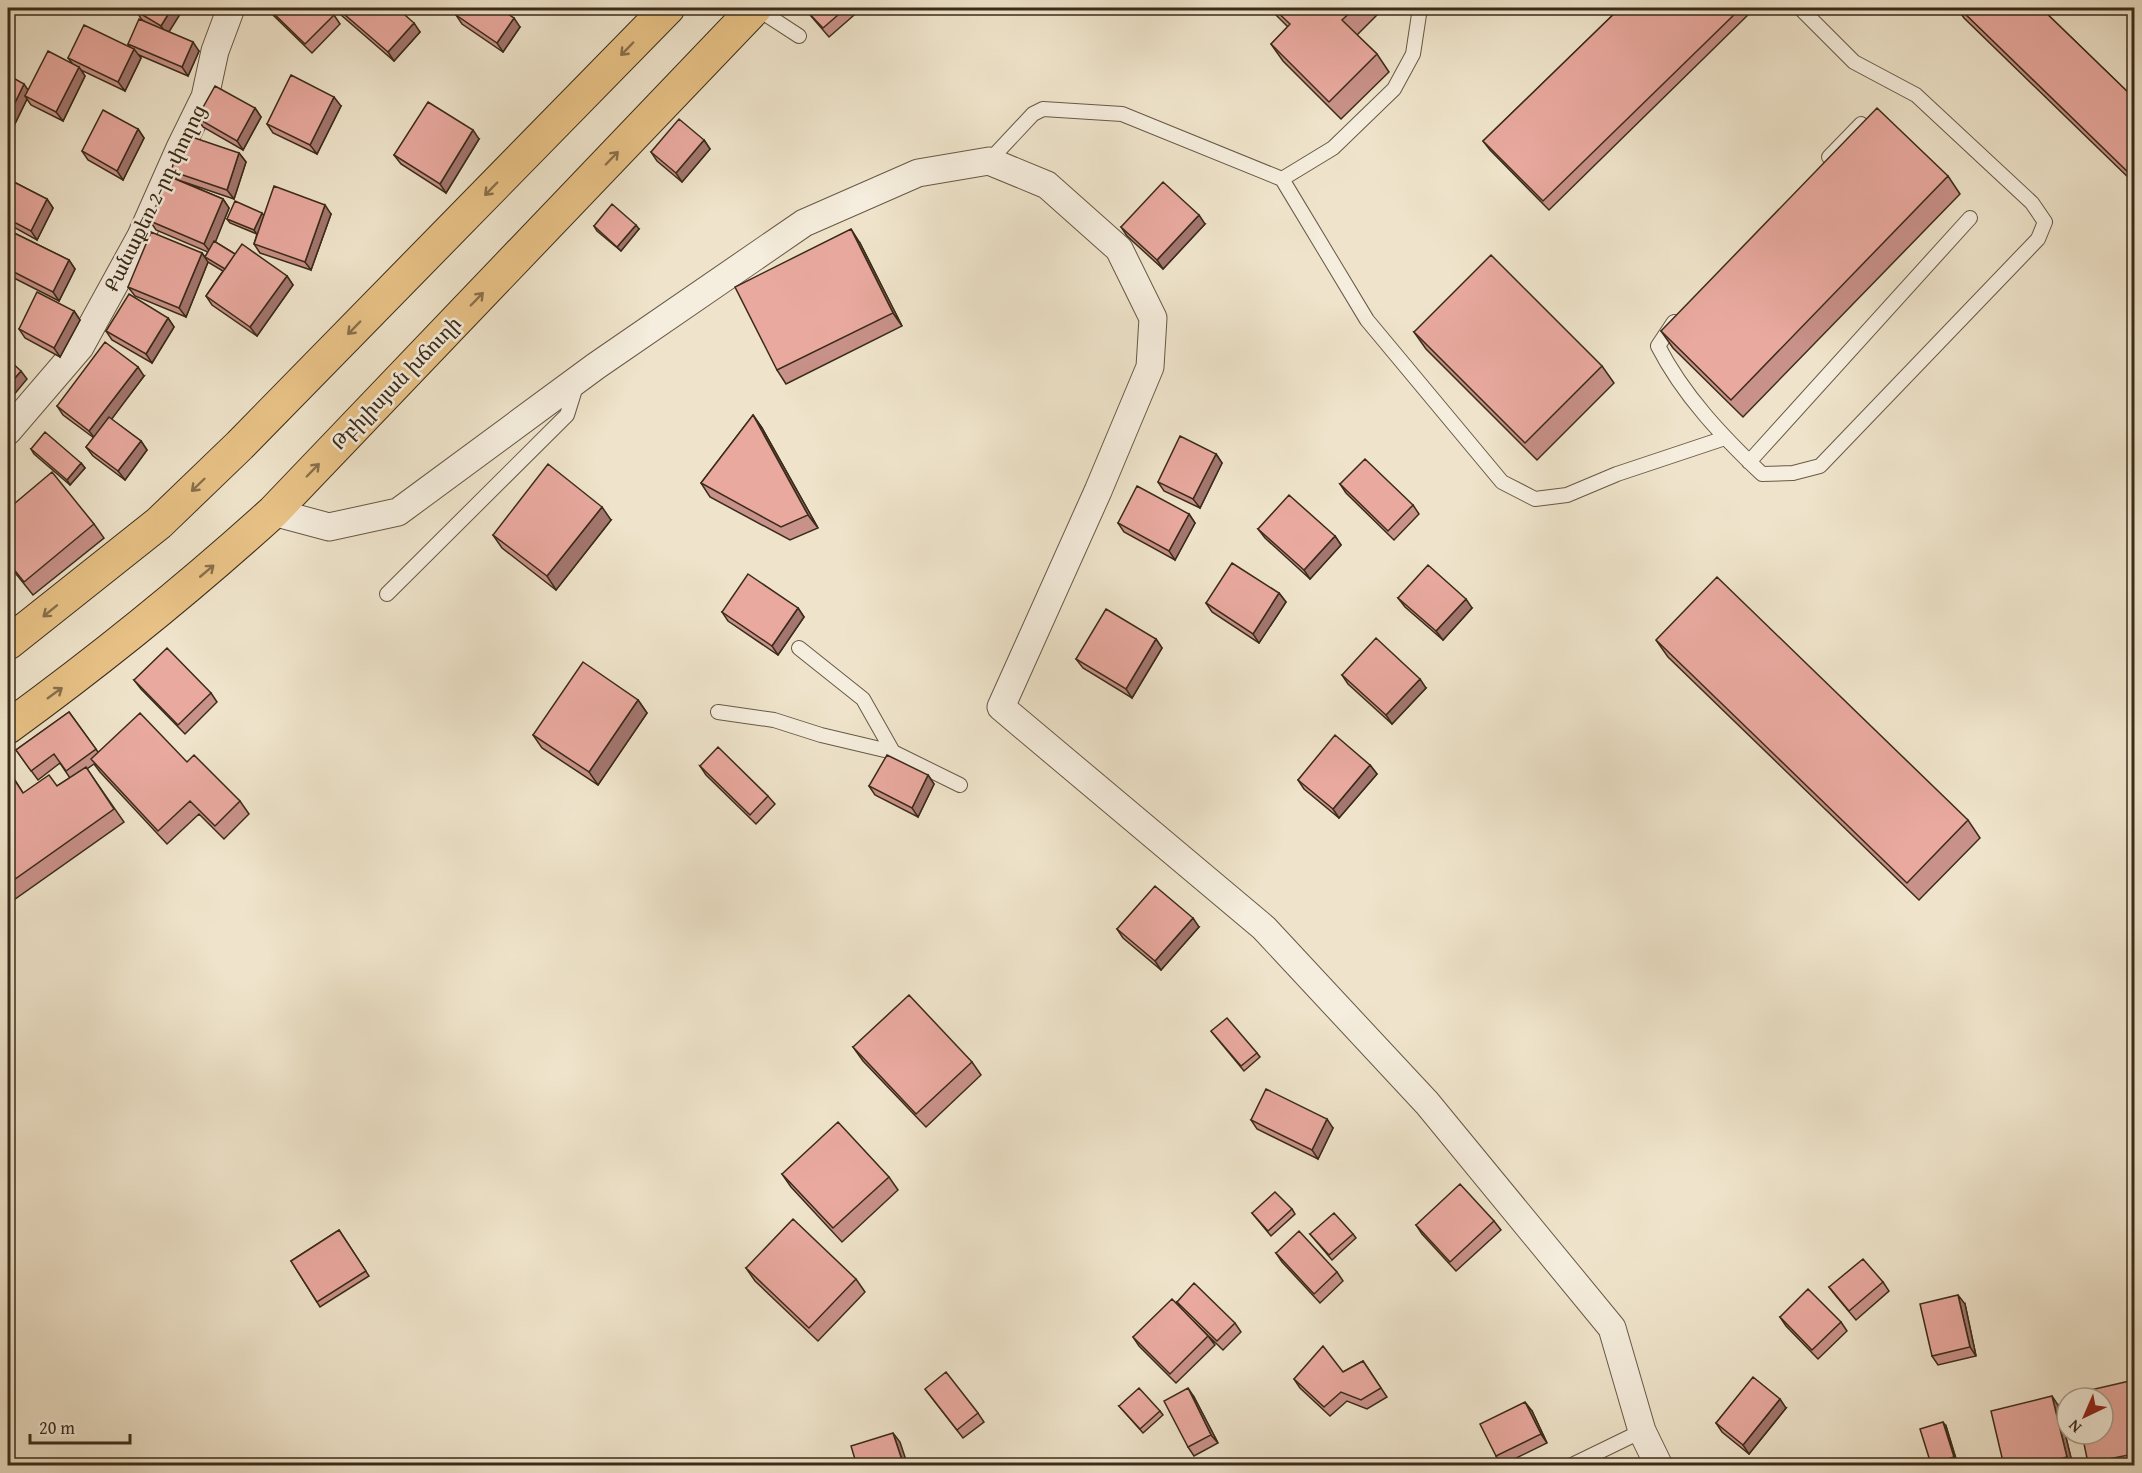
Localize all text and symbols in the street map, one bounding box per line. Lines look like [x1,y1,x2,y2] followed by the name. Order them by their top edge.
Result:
[620,42,634,57] one-way arrow
[97,99,213,296] street label: Քանաքեռ 2-րդ փողոց
[604,150,619,165] one-way arrow
[483,181,498,196] one-way arrow
[470,291,484,306] one-way arrow
[324,309,467,456] street label: Թբիլիսյան խճուղի
[347,321,362,336] one-way arrow
[306,463,320,478] one-way arrow
[191,478,206,493] one-way arrow
[199,564,214,578] one-way arrow
[42,605,58,618] one-way arrow
[46,686,62,699] one-way arrow
[2055,1386,2115,1446] north arrow
[30,1407,130,1445] scale bar
[39,1414,75,1441] text: 20 m
[2062,1414,2087,1439] text: N

